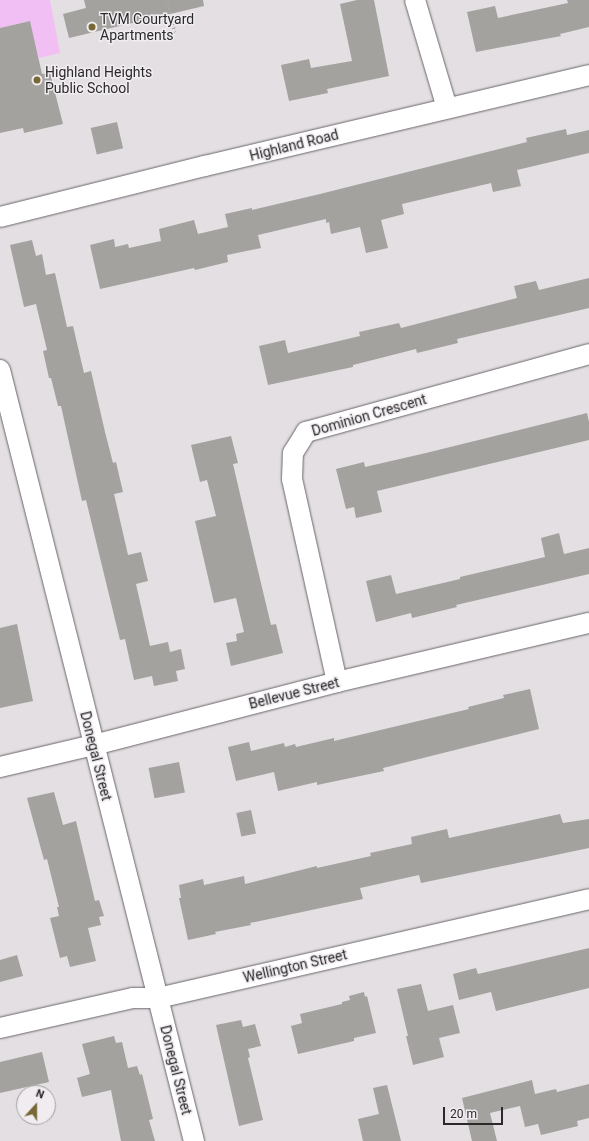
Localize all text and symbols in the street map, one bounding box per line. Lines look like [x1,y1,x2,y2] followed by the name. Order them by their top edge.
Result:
[100,11,194,44] place label: TVM Courtyard Apartments
[87,22,97,32] marker: TVM Courtyard Apartments
[45,64,152,96] place label: Highland Heights Public School
[32,75,42,85] marker: Highland Heights Public School
[248,126,340,164] street label: Highland Road
[310,391,428,439] street label: Dominion Crescent
[247,674,341,712] street label: Bellevue Street
[77,710,115,802] street label: Donegal Street
[241,946,349,986] street label: Wellington Street
[157,1024,195,1116] street label: Donegal Street
[16,1085,56,1125] north arrow
[34,1087,46,1102] text: N
[445,1099,505,1125] scale bar
[450,1107,477,1121] text: 20 m

